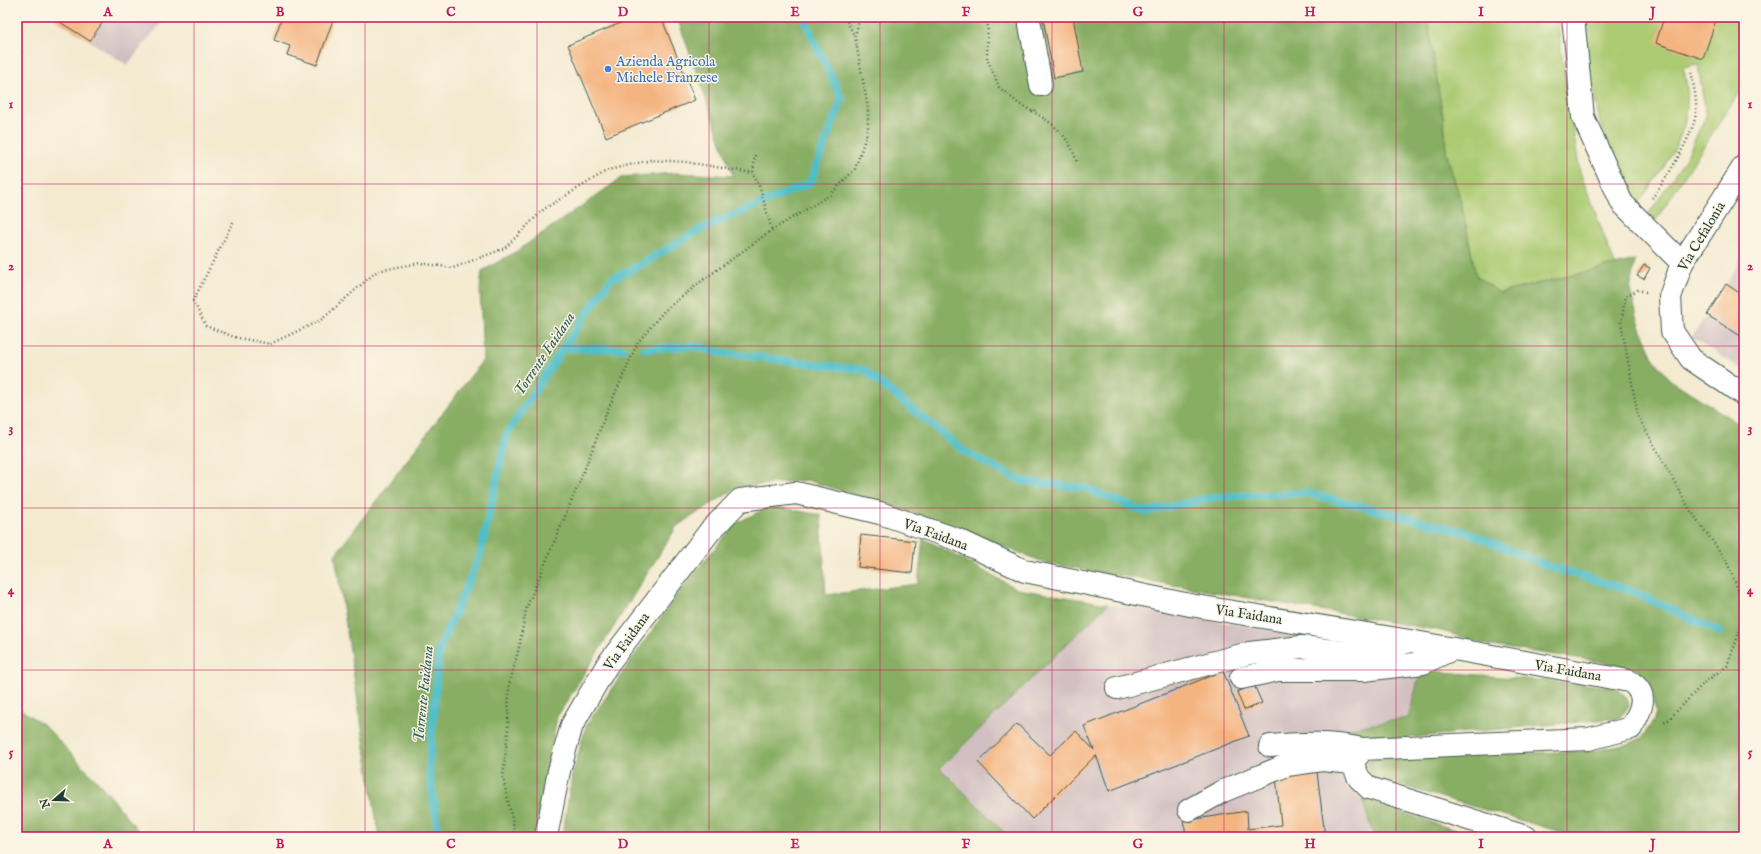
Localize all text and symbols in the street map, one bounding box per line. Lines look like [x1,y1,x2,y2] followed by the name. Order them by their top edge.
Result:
[103,4,114,21] text: A
[276,4,285,21] text: B
[446,4,456,21] text: C
[618,4,629,21] text: D
[790,4,800,21] text: E
[962,4,971,21] text: F
[1133,4,1144,21] text: G
[1304,4,1316,21] text: H
[1478,4,1484,21] text: I
[1648,4,1656,21] text: J
[615,53,718,87] place label: Azienda Agricola Michele Franzese
[603,64,613,74] marker: Azienda Agricola Michele Franzese
[9,96,14,113] text: 1
[1748,96,1753,113] text: 1
[1674,198,1730,275] street label: Via Cefalonia
[8,258,14,275] text: 2
[1747,258,1753,275] text: 2
[509,308,580,400] water label: Torrente Faidana
[9,420,14,437] text: 3
[1748,420,1753,437] text: 3
[900,515,971,555] street label: Via Faidana
[8,582,15,599] text: 4
[1747,582,1754,599] text: 4
[1213,601,1284,629] street label: Via Faidana
[599,608,654,675] street label: Via Faidana
[409,644,438,743] water label: Torrente Faidana
[1532,656,1604,686] street label: Via Faidana
[9,744,14,761] text: 5
[1748,744,1753,761] text: 5
[34,780,74,820] north arrow
[37,796,54,811] text: N
[103,836,114,853] text: A
[276,836,285,853] text: B
[446,836,456,853] text: C
[618,836,629,853] text: D
[790,836,800,853] text: E
[962,836,971,853] text: F
[1133,836,1144,853] text: G
[1304,836,1316,853] text: H
[1478,836,1484,853] text: I
[1648,836,1656,853] text: J

